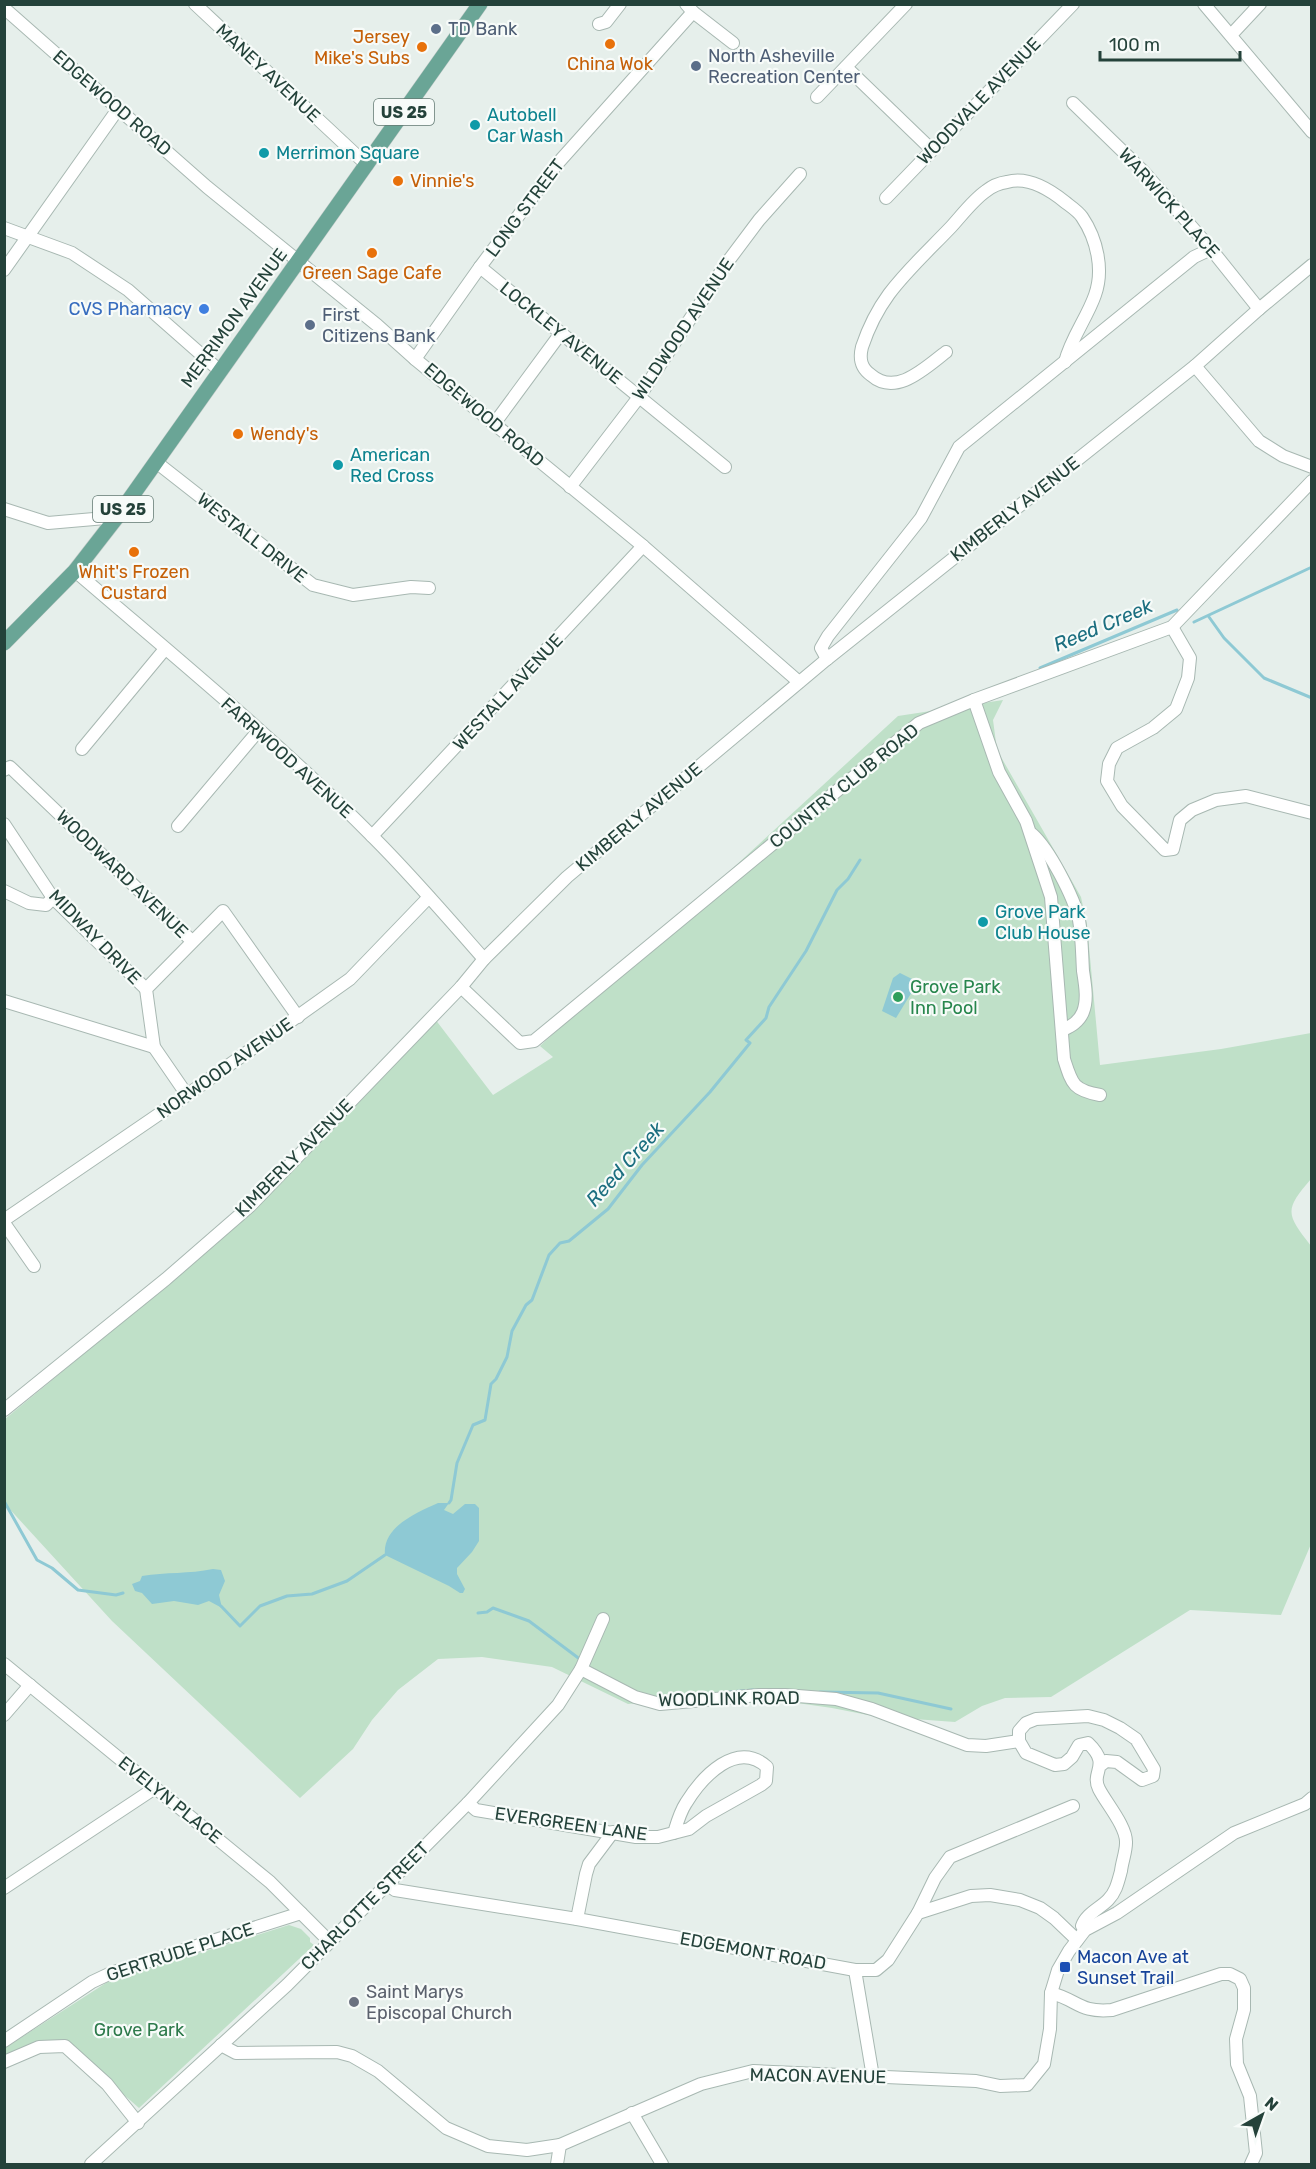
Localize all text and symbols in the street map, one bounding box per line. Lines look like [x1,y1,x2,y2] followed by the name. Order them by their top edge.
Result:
[448,18,518,40] place label: TD Bank
[211,19,325,127] street label: MANEY AVENUE
[429,22,443,36] marker: TD Bank
[1100,24,1240,62] scale bar
[314,26,410,69] place label: Jersey Mike's Subs
[913,33,1045,169] street label: WOODVALE AVENUE
[1109,34,1160,56] text: 100 m
[603,37,617,51] marker: China Wok
[415,40,429,54] marker: Jersey Mike's Subs
[48,45,176,161] street label: EDGEWOOD ROAD
[708,45,860,88] place label: North Asheville Recreation Center
[567,53,654,75] place label: China Wok
[689,59,703,73] marker: North Asheville Recreation Center
[374,99,434,125] road number: US 25
[487,104,564,147] place label: Autobell Car Wash
[468,118,482,132] marker: Autobell Car Wash
[276,142,420,164] place label: Merrimon Square
[1114,143,1224,263] street label: WARWICK PLACE
[257,146,271,160] marker: Merrimon Square
[481,155,569,261] street label: LONG STREET
[410,170,475,192] place label: Vinnie's
[391,174,405,188] marker: Vinnie's
[176,244,292,392] street label: MERRIMON AVENUE
[365,246,379,260] marker: Green Sage Cafe
[627,254,739,404] street label: WILDWOOD AVENUE
[302,262,442,284] place label: Green Sage Cafe
[495,277,627,389] street label: LOCKLEY AVENUE
[68,298,192,320] place label: CVS Pharmacy
[197,302,211,316] marker: CVS Pharmacy
[322,304,436,347] place label: First Citizens Bank
[303,318,317,332] marker: First Citizens Bank
[419,358,549,472] street label: EDGEWOOD ROAD
[250,423,318,445] place label: Wendy's
[231,427,245,441] marker: Wendy's
[350,444,434,487] place label: American Red Cross
[946,452,1084,566] street label: KIMBERLY AVENUE
[331,458,345,472] marker: American Red Cross
[193,488,311,588] street label: WESTALL DRIVE
[93,496,153,522] road number: US 25
[127,545,141,559] marker: Whit's Frozen Custard
[78,561,190,604] place label: Whit's Frozen Custard
[1050,593,1157,657] water label: Reed Creek
[448,629,568,755] street label: WESTALL AVENUE
[216,693,358,823] street label: FARRWOOD AVENUE
[765,719,923,853] street label: COUNTRY CLUB ROAD
[571,758,707,876] street label: KIMBERLY AVENUE
[51,805,193,943] street label: WOODWARD AVENUE
[44,885,146,989] street label: MIDWAY DRIVE
[995,901,1091,944] place label: Grove Park Club House
[976,915,990,929] marker: Grove Park Club House
[910,976,1001,1019] place label: Grove Park Inn Pool
[891,990,905,1004] marker: Grove Park Inn Pool
[153,1013,297,1123] street label: NORWOOD AVENUE
[230,1094,358,1222] street label: KIMBERLY AVENUE
[581,1116,670,1211] water label: Reed Creek
[658,1687,800,1711] street label: WOODLINK ROAD
[114,1752,226,1848] street label: EVELYN PLACE
[493,1802,649,1846] street label: EVERGREEN LANE
[296,1837,434,1975] street label: CHARLOTTE STREET
[103,1918,257,1986] street label: GERTRUDE PLACE
[678,1927,828,1975] street label: EDGEMONT ROAD
[1077,1946,1189,1989] place label: Macon Ave at Sunset Trail
[1058,1960,1072,1974] marker: Macon Ave at Sunset Trail
[366,1981,512,2024] place label: Saint Marys Episcopal Church
[347,1995,361,2009] marker: Saint Marys Episcopal Church
[94,2019,185,2041] park label: Grove Park
[749,2064,887,2088] street label: MACON AVENUE
[1232,2085,1292,2145] north arrow
[1261,2093,1282,2115] text: N

